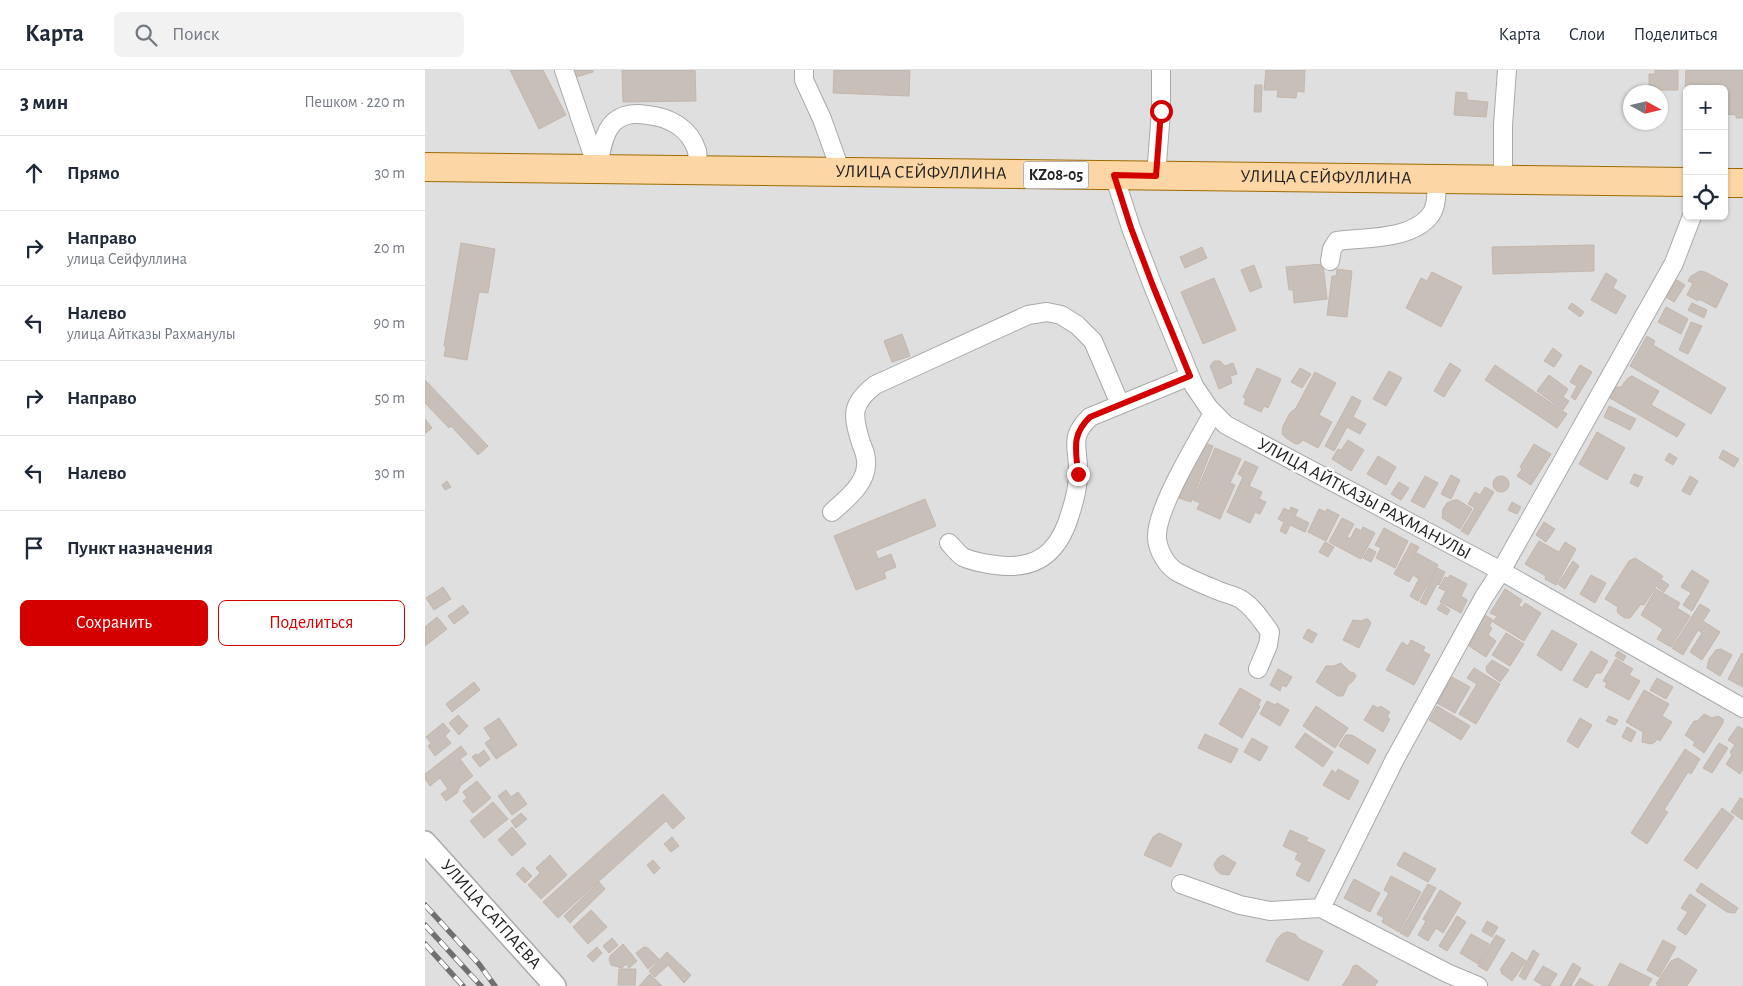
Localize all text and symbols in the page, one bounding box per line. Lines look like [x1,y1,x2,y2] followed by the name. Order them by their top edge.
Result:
[114,12,464,57] search box
[132,21,160,49] icon: search
[25,22,84,46] text: Карта
[172,25,219,44] text: Поиск
[1499,26,1541,44] text: Карта
[1569,26,1605,44] text: Слои
[1633,26,1718,44] text: Поделиться
[1623,85,1668,130] north arrow
[1683,85,1728,220] map controls
[1683,85,1728,130] button: +
[20,92,68,113] text: 3 мин
[304,94,405,110] text: Пешком · 220 m
[1150,100,1173,123] route start
[1683,130,1728,175] button: −
[20,159,48,187] icon: ahead
[835,162,1007,183] street label: УЛИЦА СЕЙФУЛЛИНА
[1023,162,1089,188] road number: KZ08-05
[67,164,120,183] text: Прямо
[375,165,405,181] text: 30 m
[1240,167,1412,188] street label: УЛИЦА СЕЙФУЛЛИНА
[1683,175,1728,220] button: locate
[67,229,137,248] text: Направо
[20,234,48,262] icon: right
[374,240,405,256] text: 20 m
[67,251,187,267] text: улица Сейфуллина
[67,304,126,323] text: Налево
[20,309,48,337] icon: left
[374,315,405,331] text: 90 m
[67,326,236,342] text: улица Айтказы Рахманулы
[20,384,48,412] icon: right
[67,389,137,408] text: Направо
[374,390,405,406] text: 50 m
[1254,433,1475,563] street label: УЛИЦА АЙТКАЗЫ РАХМАНУЛЫ
[20,459,48,487] icon: left
[1067,463,1090,486] route end
[67,464,126,483] text: Налево
[375,465,405,481] text: 30 m
[20,534,48,562] icon: arrive
[67,539,213,558] text: Пункт назначения
[20,600,208,646] button: Сохранить
[218,600,405,646] button: Поделиться
[437,857,545,973] street label: УЛИЦА САТПАЕВА

